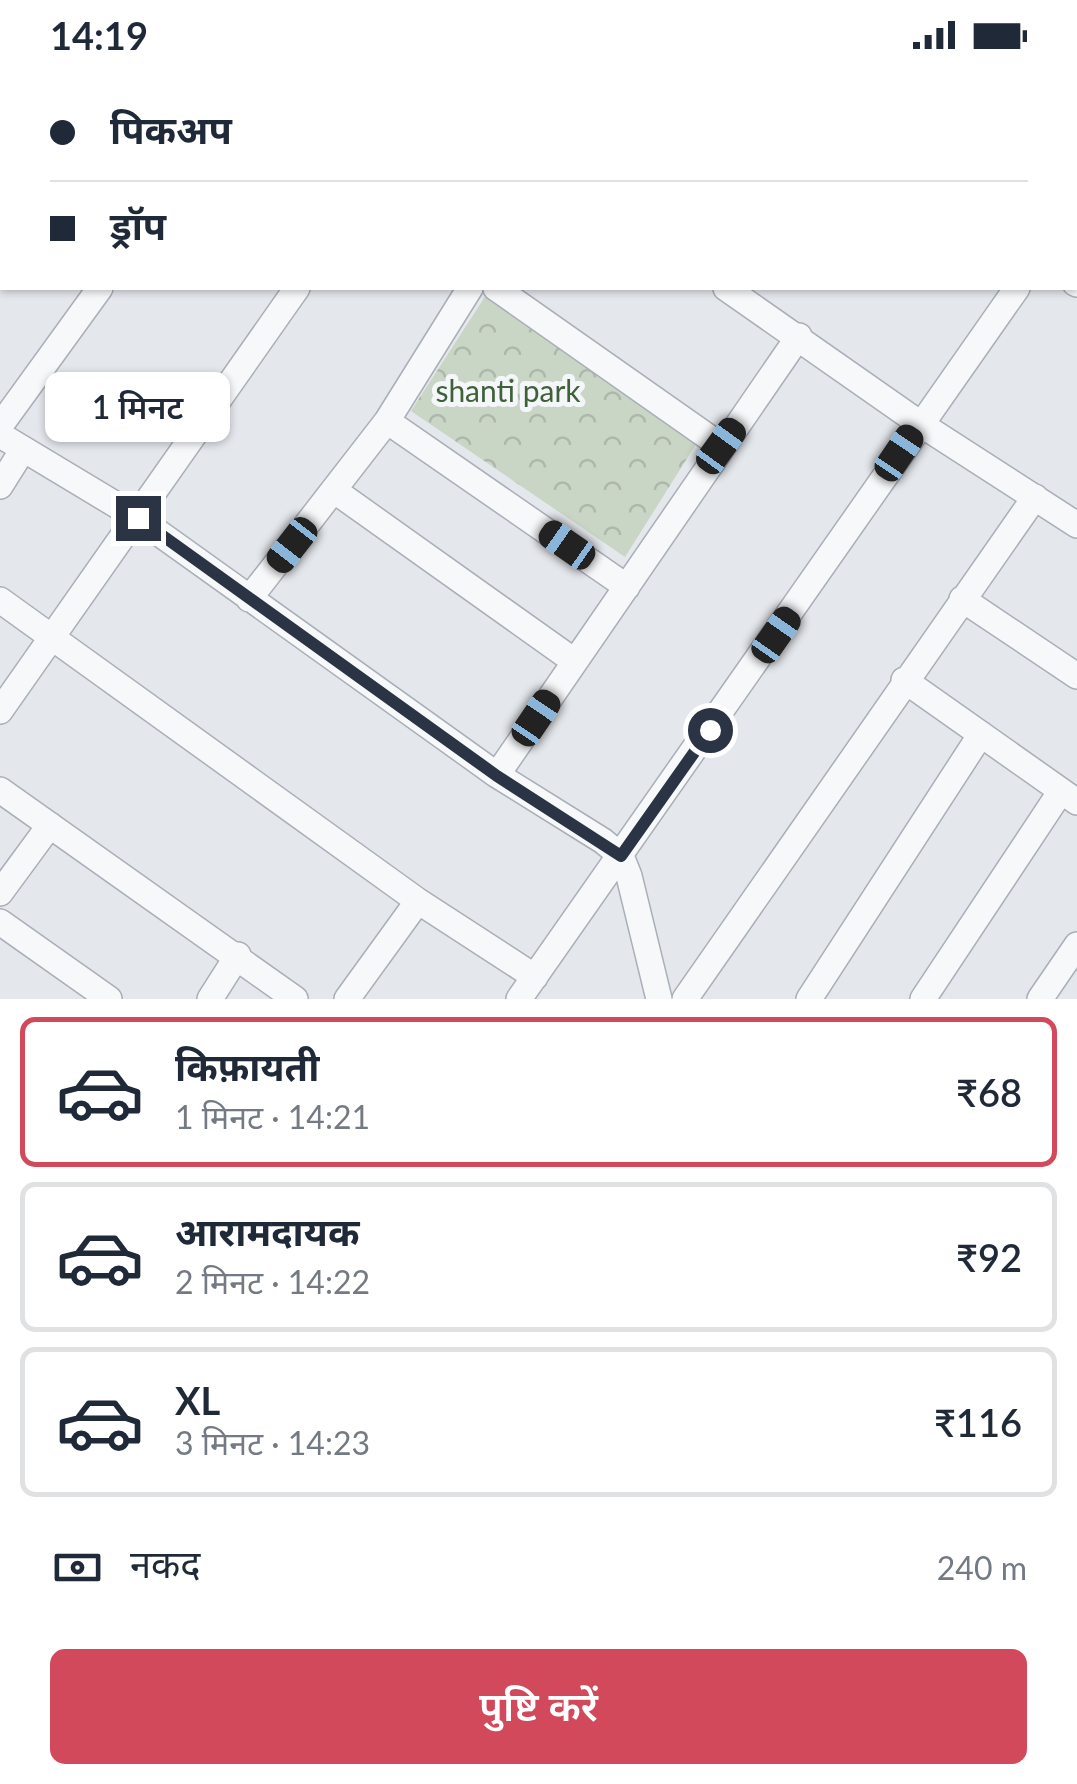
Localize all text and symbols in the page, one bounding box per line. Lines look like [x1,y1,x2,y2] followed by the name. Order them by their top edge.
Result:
[50,12,148,58] text: 14:19
[110,106,232,152] text: पिकअप
[110,202,166,248] text: ड्रॉप
[435,372,581,408] park label: shanti park
[46,373,230,443] callout: 1 मिनट
[92,387,183,426] text: 1 मिनट
[691,413,751,479] car
[870,420,928,486] car
[116,496,161,541] route end
[262,512,322,578] car
[534,516,600,574] car
[747,602,805,668] car
[507,685,565,751] car
[688,708,733,753] route start
[175,1043,319,1089] text: किफ़ायती
[55,1047,145,1137] icon: car
[956,1069,1022,1115] text: ₹68
[175,1097,370,1136] text: 1 मिनट · 14:21
[175,1208,359,1254] text: आरामदायक
[55,1212,145,1302] icon: car
[956,1234,1022,1280] text: ₹92
[175,1262,370,1301] text: 2 मिनट · 14:22
[55,1377,145,1467] icon: car
[175,1377,220,1423] text: XL
[934,1399,1022,1445] text: ₹116
[175,1423,370,1462] text: 3 मिनट · 14:23
[50,1540,105,1595] icon: cash
[130,1540,200,1586] text: नकद
[937,1548,1027,1587] text: 240 m
[50,1649,1027,1764] button: पुष्टि करें

